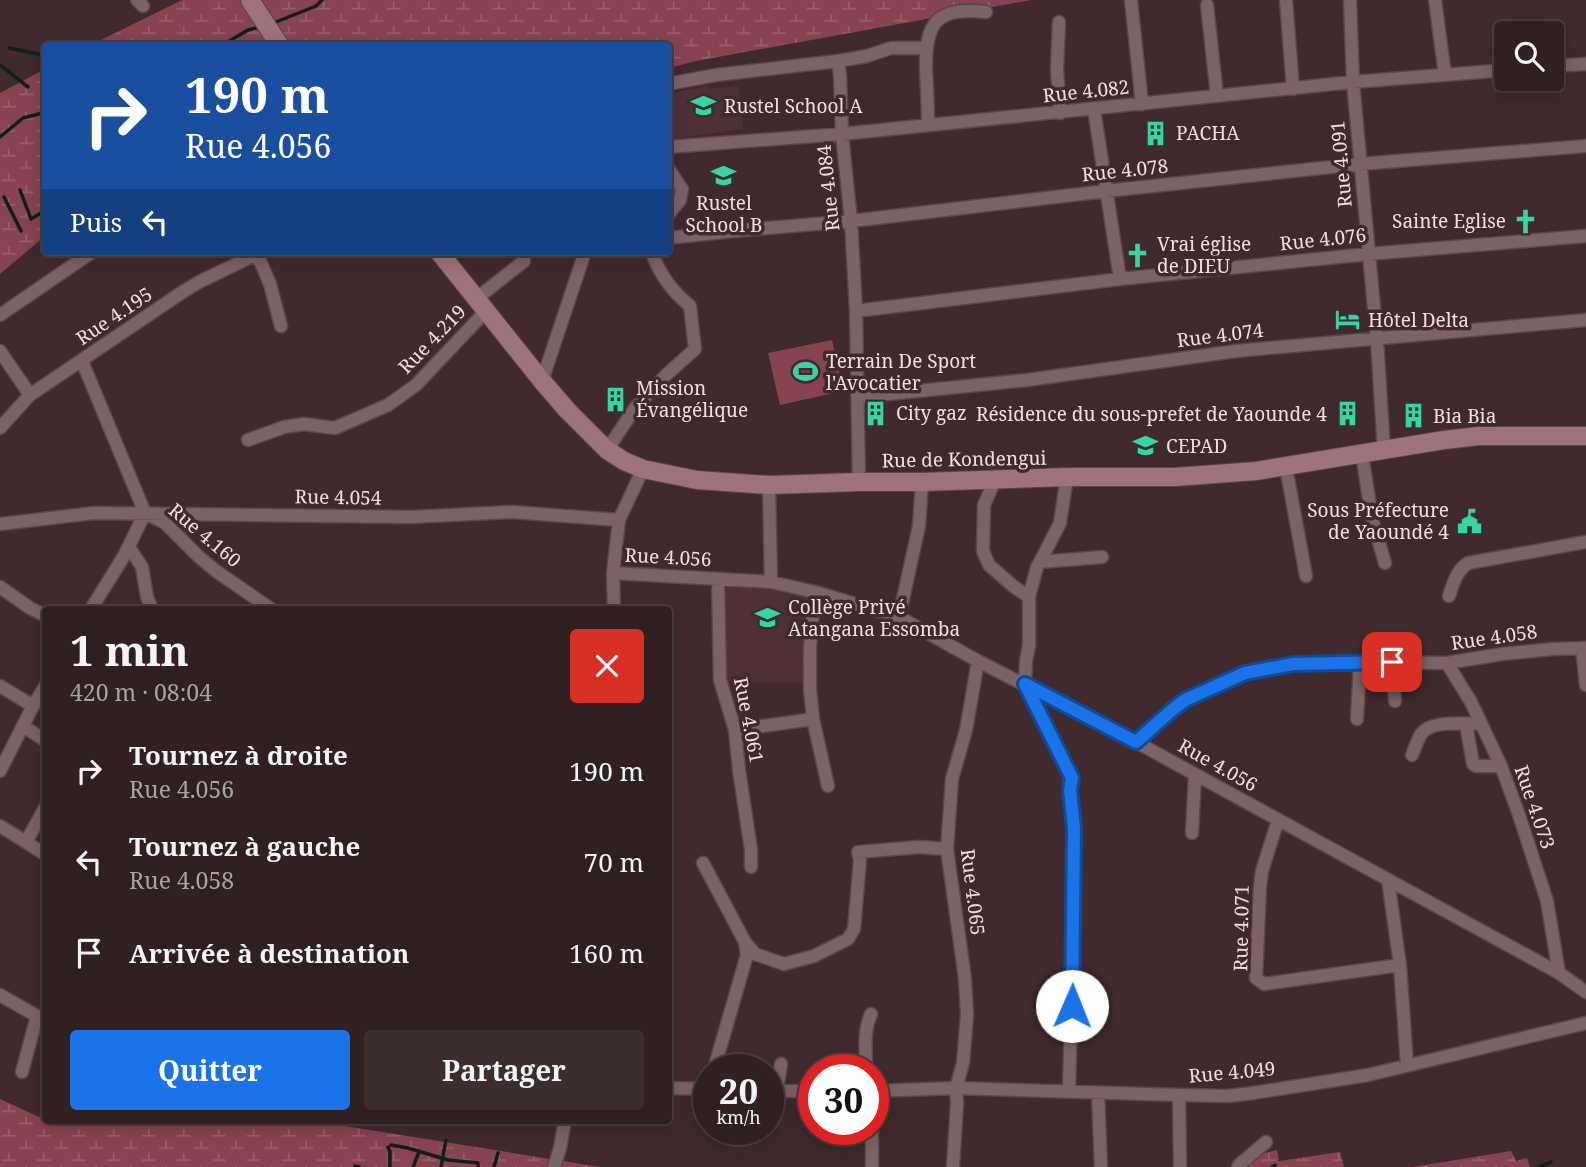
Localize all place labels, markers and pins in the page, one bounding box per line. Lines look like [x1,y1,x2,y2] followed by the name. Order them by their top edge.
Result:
[690,92,718,120] school or university icon: Rustel School A
[724,93,863,119] place label: Rustel School A
[1142,119,1170,147] building icon: PACHA
[1176,120,1240,146] place label: PACHA
[710,161,738,189] school or university icon: Rustel School B
[686,190,762,238] place label: Rustel School B
[1512,207,1540,235] church icon: Sainte Eglise
[1392,208,1506,234] place label: Sainte Eglise
[1157,231,1251,279] place label: Vrai église de DIEU
[1123,241,1151,269] church icon: Vrai église de DIEU
[1334,306,1362,334] hotel icon: Hôtel Delta
[1368,307,1469,333] place label: Hôtel Delta
[826,348,976,396] place label: Terrain De Sport l'Avocatier
[792,358,820,386] sports icon: Terrain De Sport l'Avocatier
[636,375,748,423] place label: Mission Évangélique
[602,385,630,413] building icon: Mission Évangélique
[862,399,890,427] building icon: City gaz
[896,400,967,426] place label: City gaz
[1333,400,1361,428] building icon: Résidence du sous-prefet de Yaounde 4
[976,401,1327,427] place label: Résidence du sous-prefet de Yaounde 4
[1399,402,1427,430] building icon: Bia Bia
[1433,403,1496,429] place label: Bia Bia
[1132,432,1160,460] school or university icon: CEPAD
[1166,433,1227,459] place label: CEPAD
[1307,497,1449,545] place label: Sous Préfecture de Yaoundé 4
[1455,507,1483,535] public building icon: Sous Préfecture de Yaoundé 4
[788,594,960,642] place label: Collège Privé Atangana Essomba
[754,604,782,632] school or university icon: Collège Privé Atangana Essomba
[1362,632,1422,692] pin

